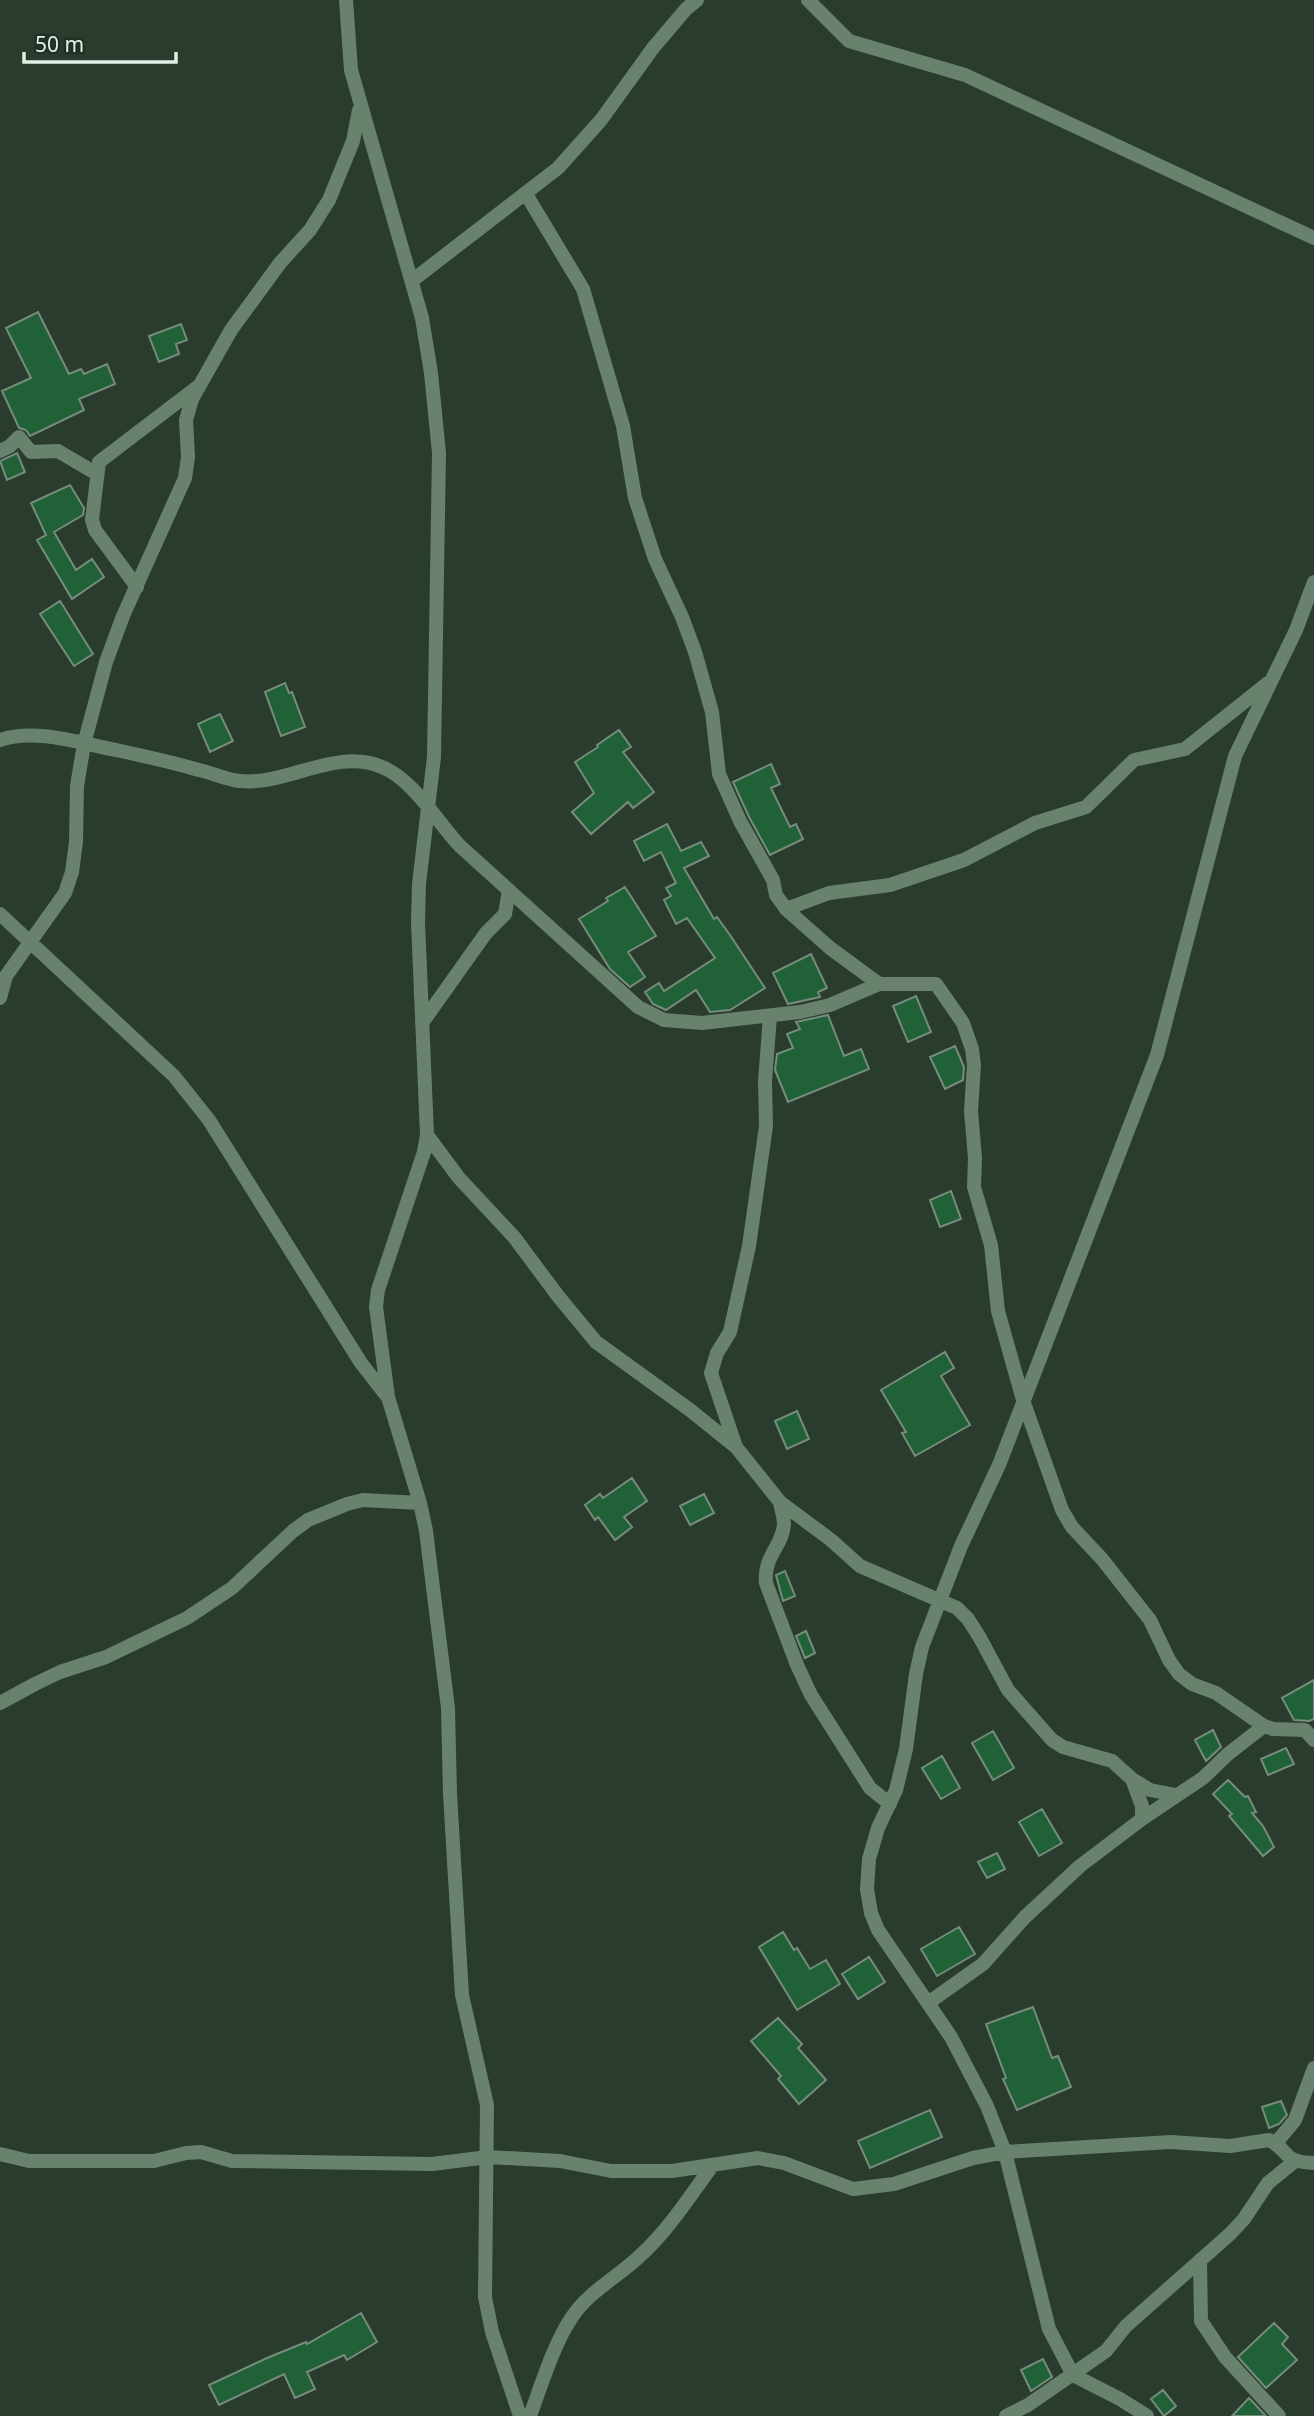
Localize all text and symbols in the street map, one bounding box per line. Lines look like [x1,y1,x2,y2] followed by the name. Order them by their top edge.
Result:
[24,21,177,65] scale bar
[35,30,84,58] text: 50 m

